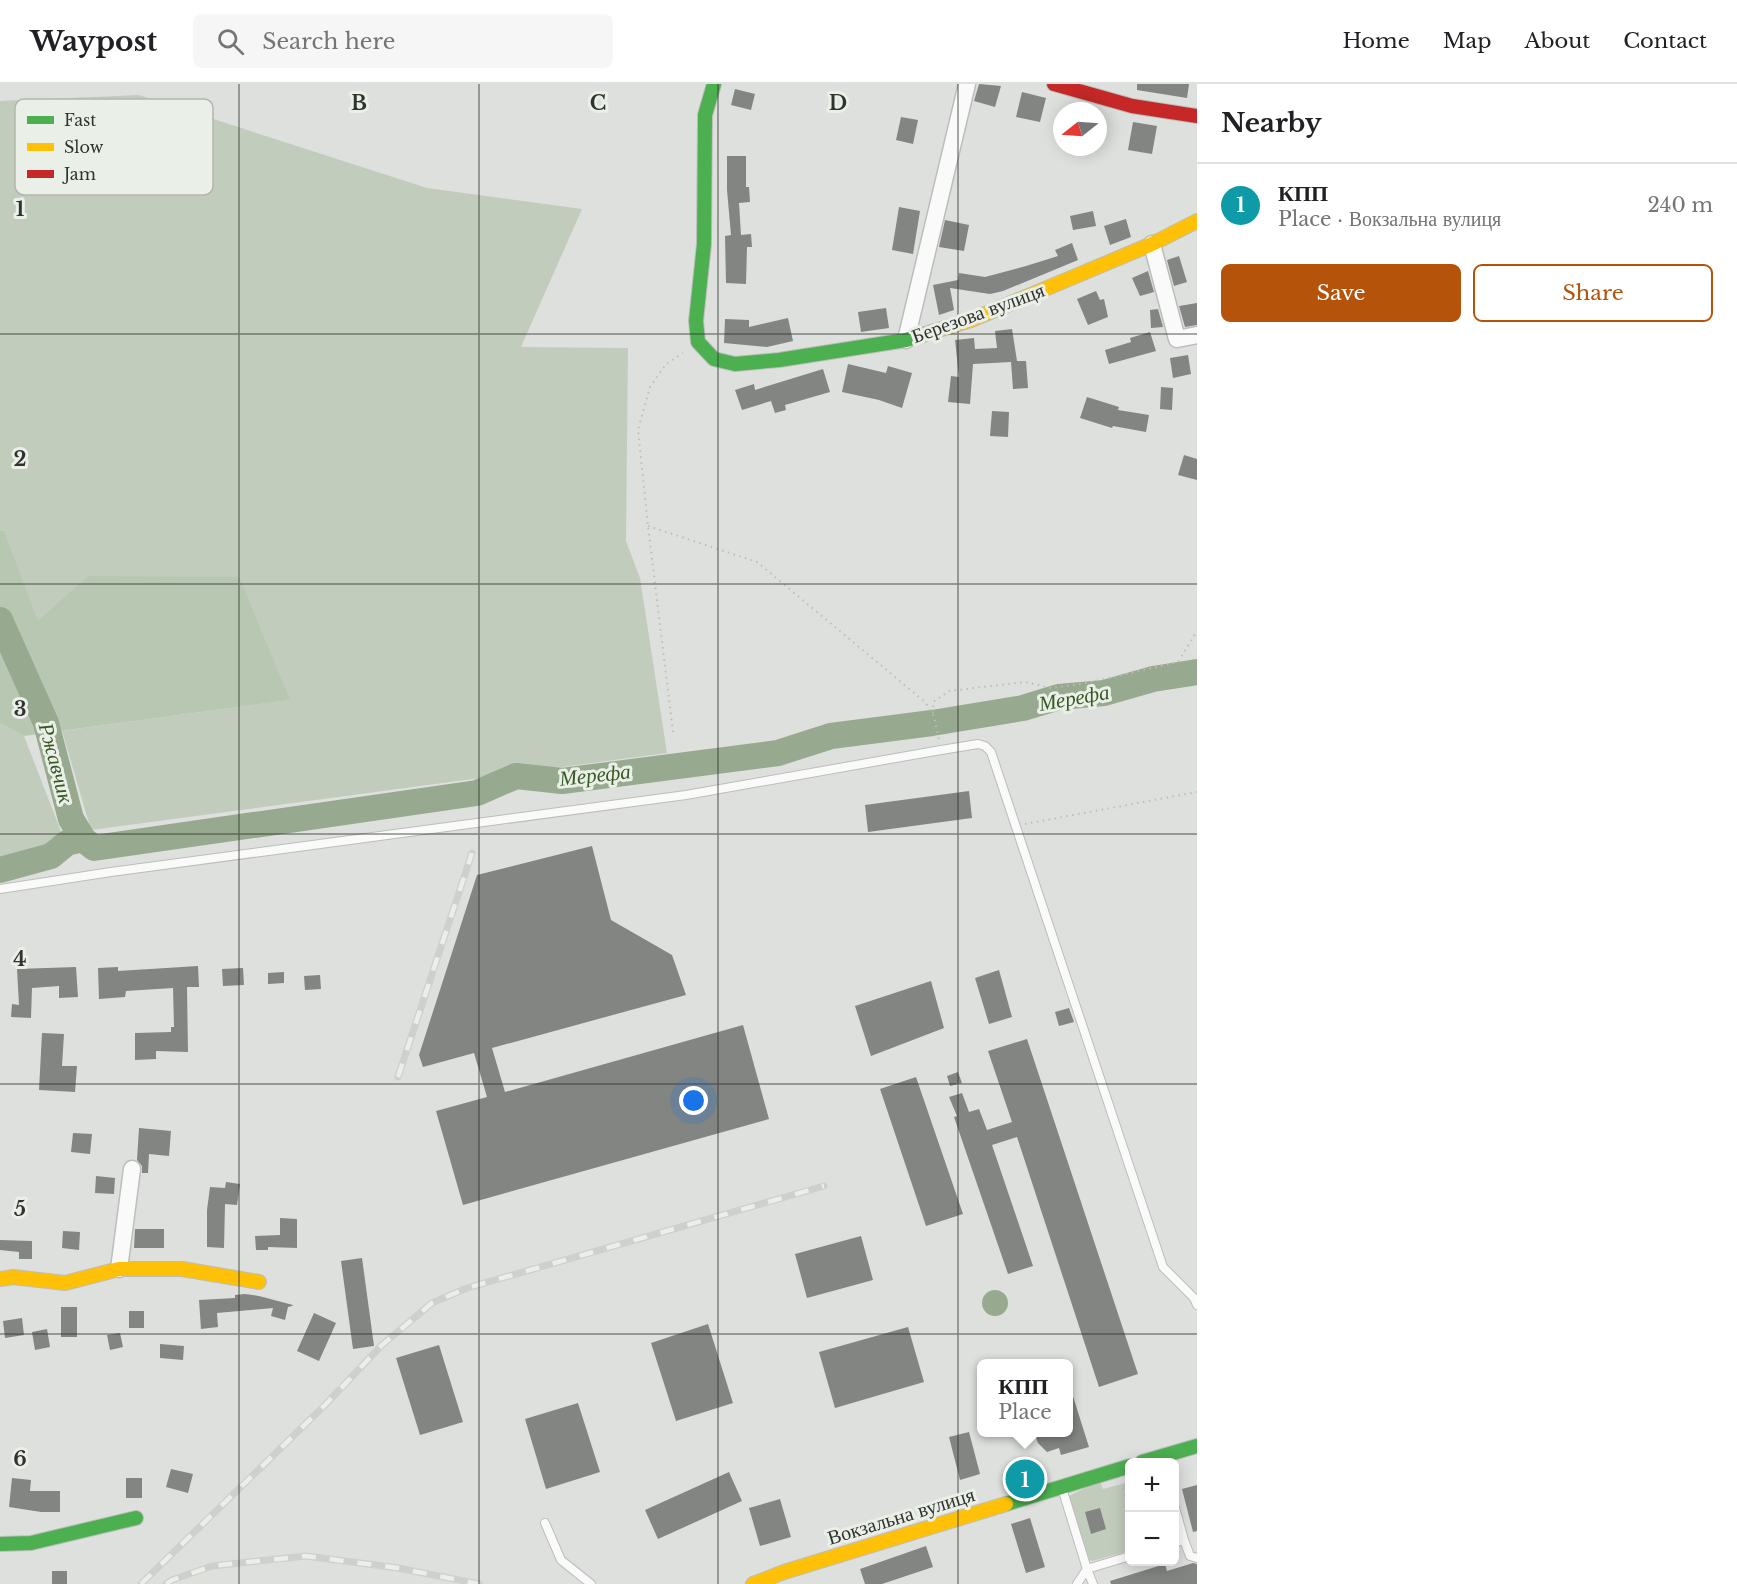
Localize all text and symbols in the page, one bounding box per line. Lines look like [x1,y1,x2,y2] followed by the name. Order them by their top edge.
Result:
[193,14,613,68] search box
[30,24,157,59] text: Waypost
[214,25,247,58] icon: search
[262,28,395,55] text: Search here
[1343,28,1410,54] text: Home
[1443,28,1491,54] text: Map
[1524,28,1590,54] text: About
[1623,28,1707,54] text: Contact
[351,91,367,115] text: B
[590,91,606,115] text: C
[829,91,847,115] text: D
[15,99,213,195] legend
[1053,102,1107,156] north arrow
[1221,107,1322,139] text: Nearby
[64,110,96,130] text: Fast
[64,137,104,157] text: Slow
[62,164,96,184] text: Jam
[1278,180,1328,207] text: КПП
[1236,193,1245,217] text: 1
[1648,193,1713,217] text: 240 m
[16,197,25,221] text: 1
[1278,207,1501,231] text: Place · Вокзальна вулиця
[1221,264,1461,322] button: Save
[1473,264,1713,322] button: Share
[908,278,1048,348] street label: Березова вулиця
[13,447,27,471] text: 2
[1036,679,1111,717] water label: Мерефа
[14,697,26,721] text: 3
[33,719,79,806] water label: Ржавчик
[557,758,632,792] water label: Мерефа
[13,947,27,971] text: 4
[679,1086,708,1115] your location
[14,1197,26,1221] text: 5
[977,1359,1073,1437] popup
[998,1373,1048,1400] text: КПП
[998,1400,1052,1424] text: Place
[13,1447,27,1471] text: 6
[1006,1456,1044,1502] pin: 1
[1125,1458,1179,1566] map controls
[1125,1458,1179,1512] button: +
[825,1482,977,1550] street label: Вокзальна вулиця
[1125,1512,1179,1566] button: −

